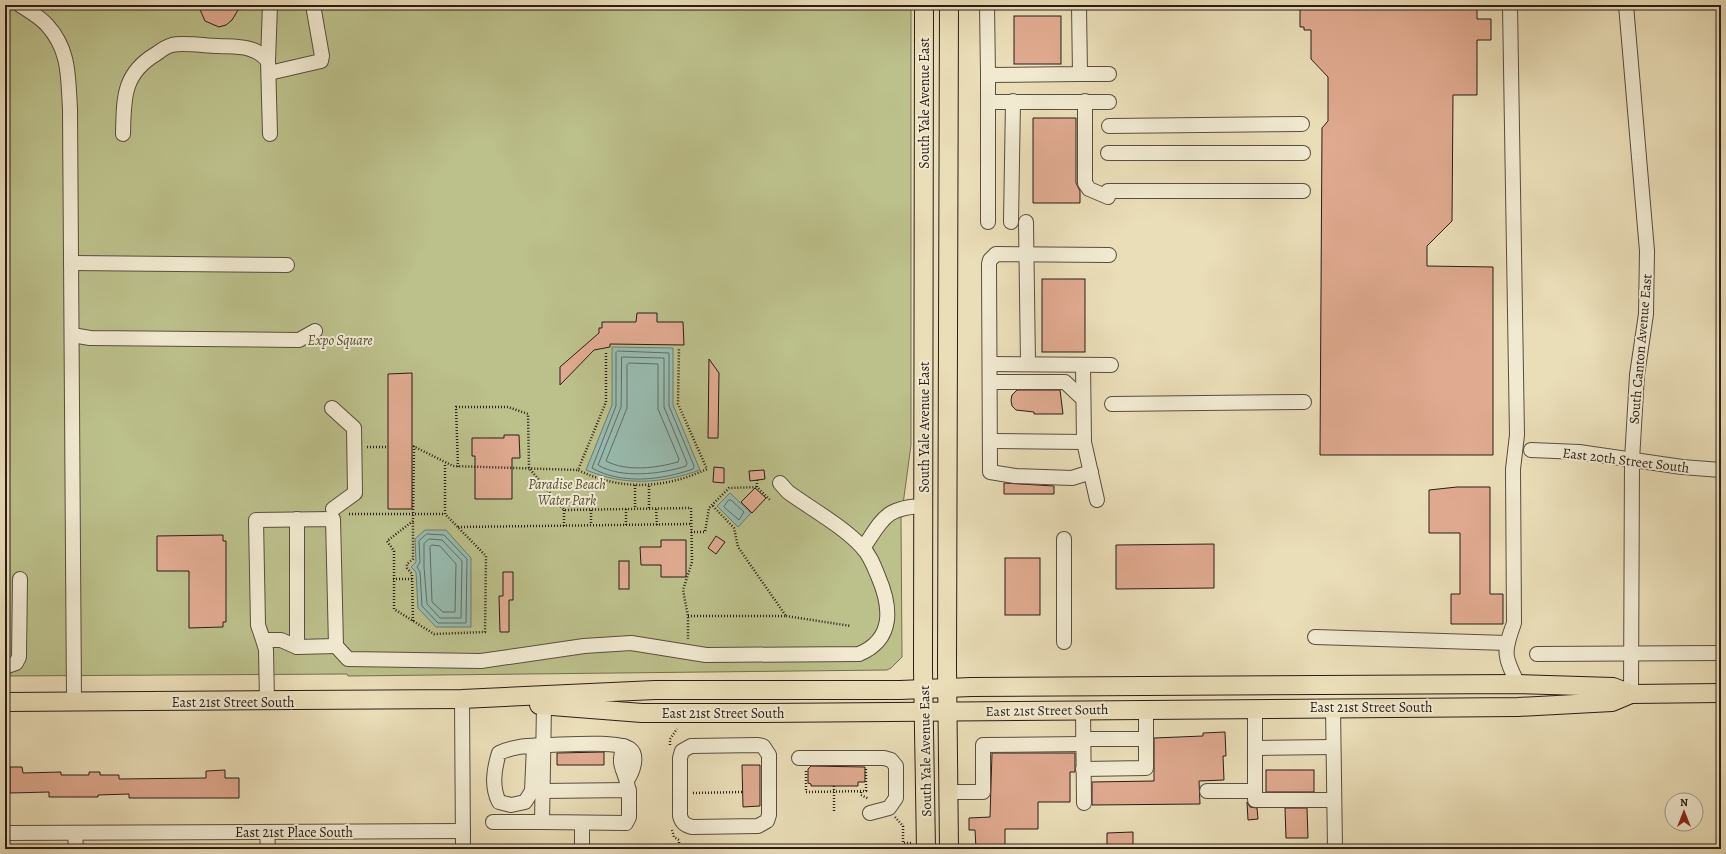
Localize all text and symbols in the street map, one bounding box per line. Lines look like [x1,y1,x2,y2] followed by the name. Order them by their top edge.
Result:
[915,37,934,169] street label: South Yale Avenue East
[1624,273,1657,425] street label: South Canton Avenue East
[307,331,373,350] park label: Expo Square
[915,361,934,493] street label: South Yale Avenue East
[1562,443,1691,478] street label: East 20th Street South
[528,475,606,510] park label: Paradise Beach Water Park
[915,685,936,817] street label: South Yale Avenue East
[172,693,295,712] street label: East 21st Street South
[1310,698,1433,717] street label: East 21st Street South
[985,700,1109,721] street label: East 21st Street South
[662,704,785,723] street label: East 21st Street South
[1664,792,1704,832] north arrow
[1680,795,1688,810] text: N
[235,823,354,842] street label: East 21st Place South

